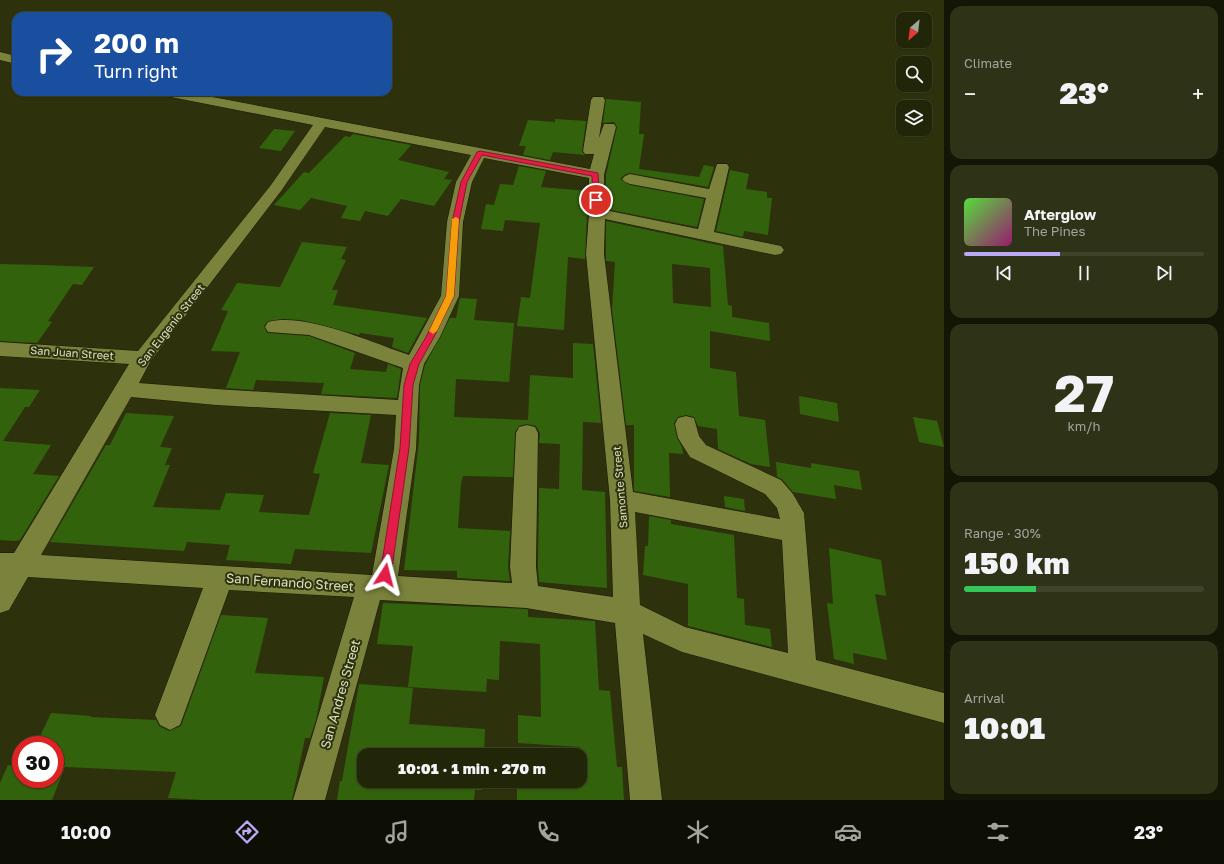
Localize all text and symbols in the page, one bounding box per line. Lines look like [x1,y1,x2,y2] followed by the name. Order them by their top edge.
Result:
[896,12,932,48] north arrow
[896,12,932,136] map controls
[94,26,179,59] text: 200 m
[28,28,80,80] icon: right
[964,55,1012,71] text: Climate
[896,56,932,92] button: search
[94,60,178,82] text: Turn right
[1059,75,1109,111] text: 23°
[964,80,976,107] text: −
[1192,80,1204,107] text: +
[896,100,932,136] button: layers
[579,183,613,217] pin
[585,189,607,211] icon: arrive
[1024,205,1096,223] text: Afterglow
[1024,223,1085,239] text: The Pines
[993,262,1015,284] icon: previous
[1073,262,1095,284] icon: pause
[1153,262,1175,284] icon: next
[134,281,207,368] street label: San Eugenio Street
[30,343,114,362] street label: San Juan Street
[1054,361,1114,423] text: 27
[1067,418,1101,434] text: km/h
[609,445,630,529] street label: Samonte Street
[964,525,1041,541] text: Range · 30%
[964,545,1069,581] text: 150 km
[364,554,406,596] position arrow
[226,570,354,594] street label: San Fernando Street
[317,638,363,750] street label: San Andres Street
[964,690,1005,706] text: Arrival
[964,710,1045,746] text: 10:01
[12,736,64,788] speed limit sign: 30
[398,759,546,777] text: 10:01 · 1 min · 270 m
[233,818,261,846] icon: directions
[383,818,411,846] icon: music
[534,818,562,846] icon: phone
[684,818,712,846] icon: climate
[834,818,862,846] icon: car
[984,818,1012,846] icon: filters
[61,821,111,843] text: 10:00
[1134,821,1163,843] text: 23°

